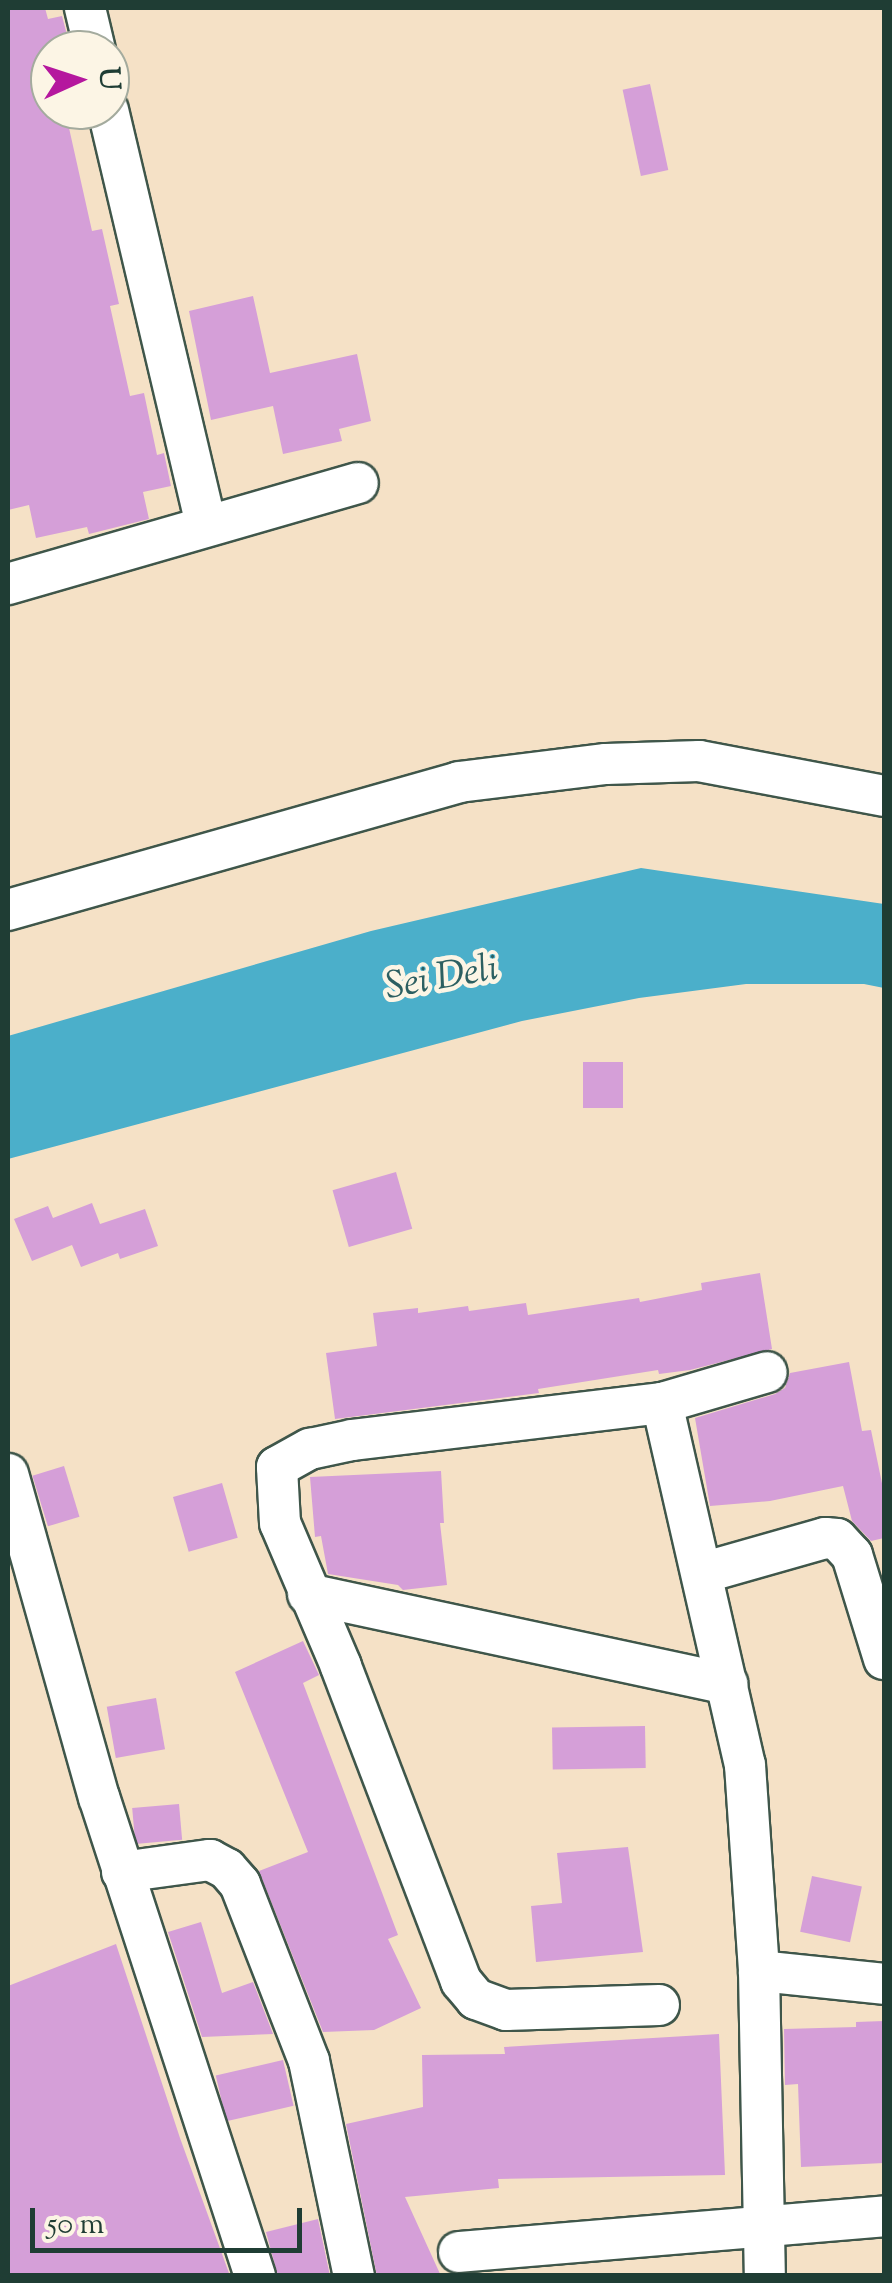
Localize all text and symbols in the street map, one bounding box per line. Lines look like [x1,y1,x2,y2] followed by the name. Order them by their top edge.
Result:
[30,30,130,130] north arrow
[87,66,129,91] text: U
[382,948,502,1012] water label: Sei Deli
[35,2188,308,2250] scale bar
[47,2204,104,2247] text: 50 m

